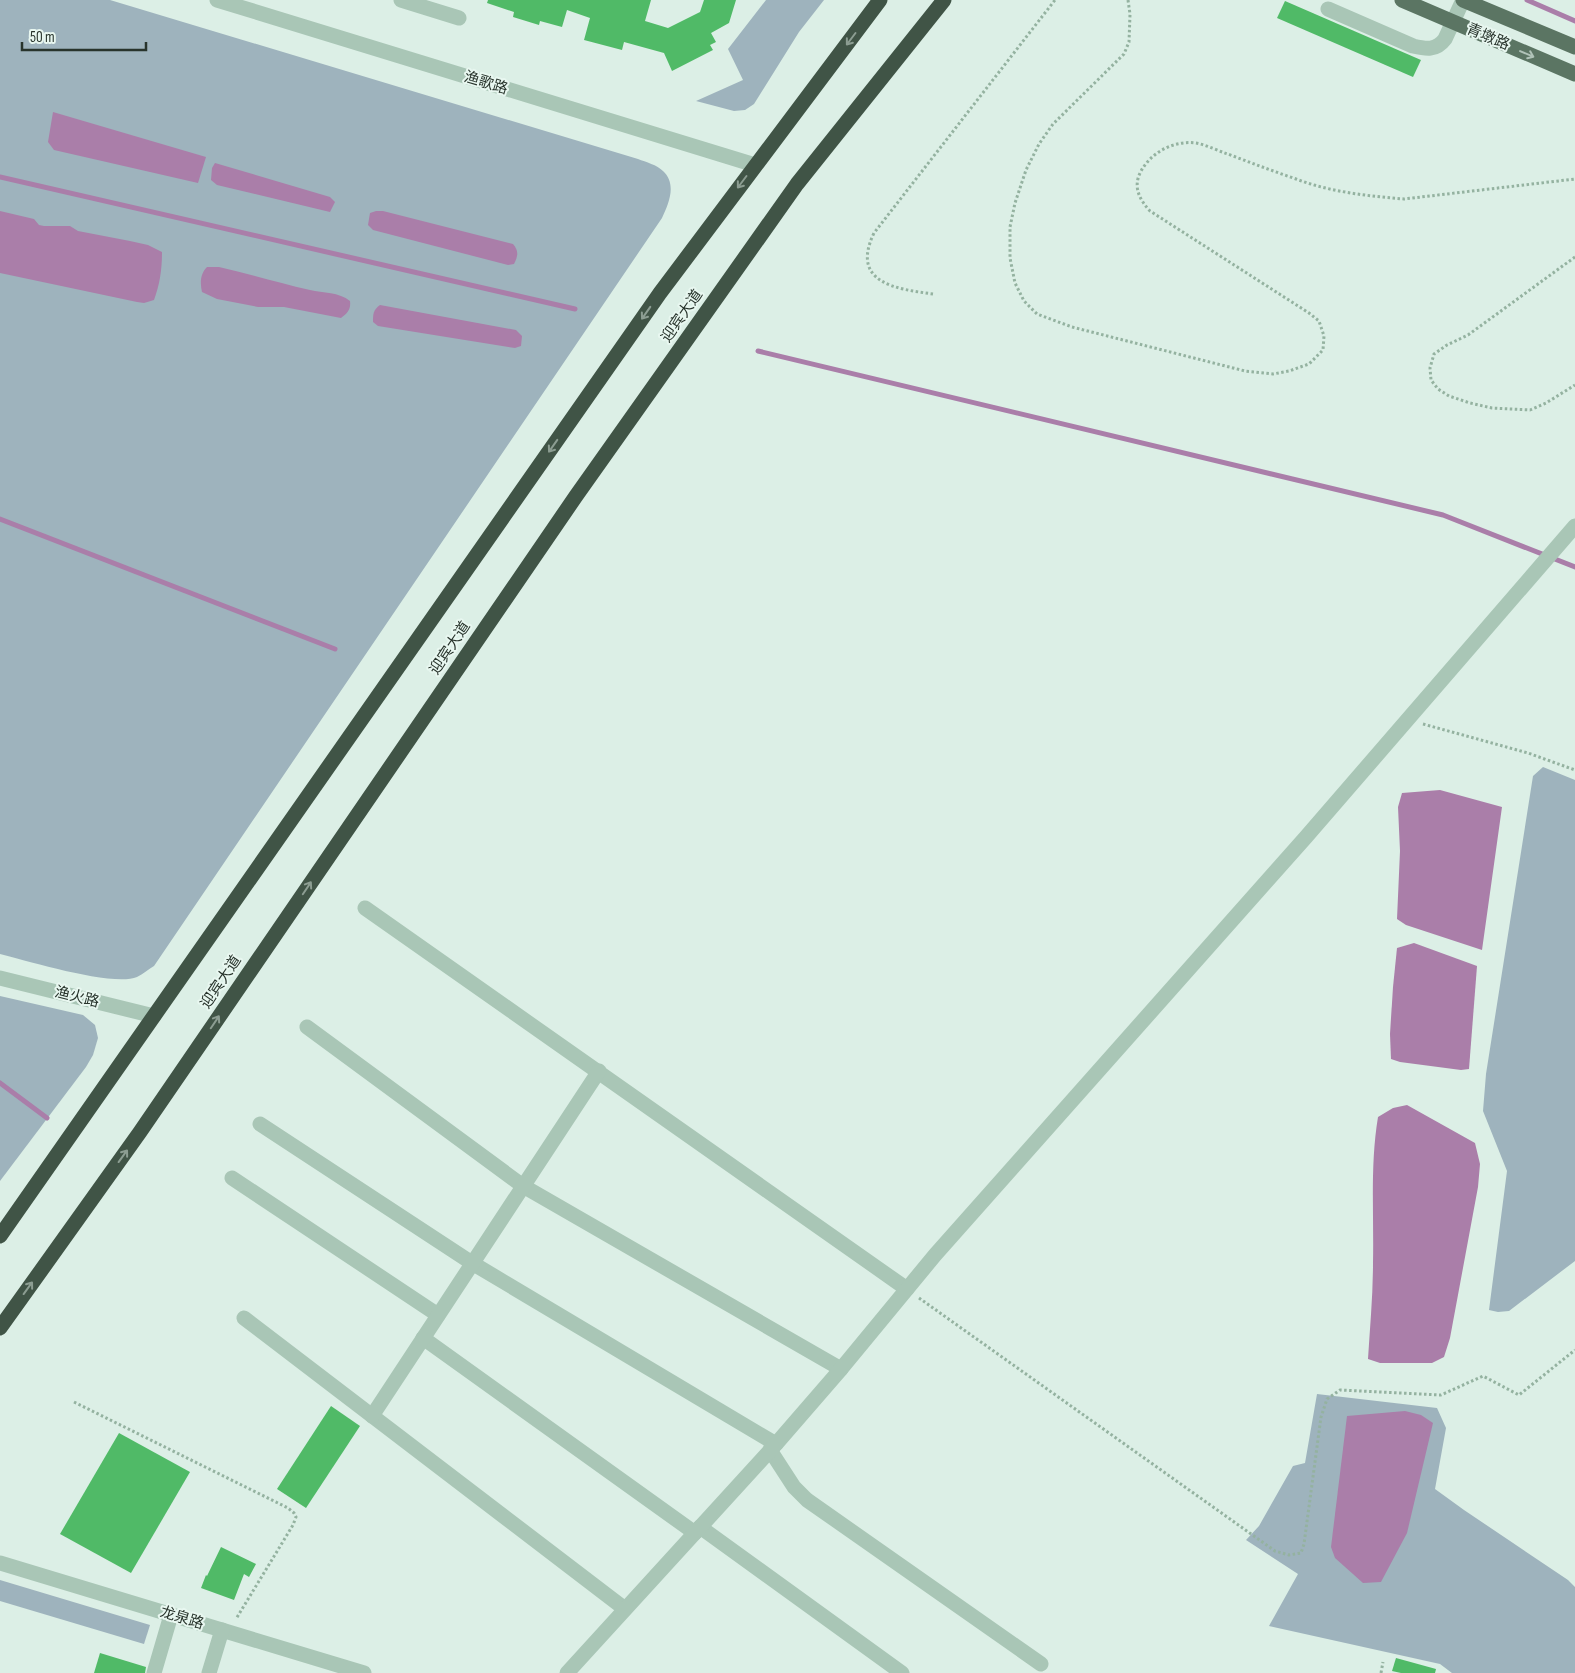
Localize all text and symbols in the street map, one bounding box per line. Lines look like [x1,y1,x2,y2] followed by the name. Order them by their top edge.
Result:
[1464,19,1512,55] street label: 青墩路
[22,20,146,52] scale bar
[30,28,55,47] text: 50 m
[846,32,856,46] one-way arrow
[1519,49,1534,59] one-way arrow
[462,67,510,99] street label: 渔歌路
[737,175,747,189] one-way arrow
[657,286,707,346] street label: 迎宾大道
[641,306,651,320] one-way arrow
[548,439,558,453] one-way arrow
[425,618,475,678] street label: 迎宾大道
[302,881,312,895] one-way arrow
[196,952,246,1012] street label: 迎宾大道
[53,982,101,1012] street label: 渔火路
[210,1015,220,1029] one-way arrow
[118,1149,128,1163] one-way arrow
[23,1281,33,1295] one-way arrow
[158,1602,206,1634] street label: 龙泉路

